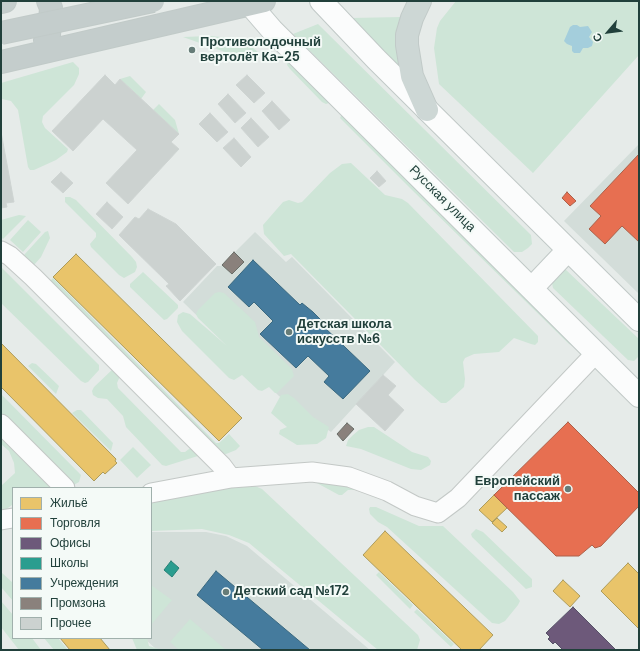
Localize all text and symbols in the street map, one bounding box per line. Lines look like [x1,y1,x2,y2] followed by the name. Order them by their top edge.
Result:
[588,12,628,52] north arrow
[589,31,605,44] text: С
[200,35,321,66] place label: Противолодочный вертолёт Ка-25
[187,45,197,55] marker: Противолодочный вертолёт Ка-25
[406,163,478,235] street label: Русская улица
[297,317,392,348] place label: Детская школа искусств №6
[284,327,294,337] marker: Детская школа искусств №6
[475,474,560,505] place label: Европейский пассаж
[563,484,573,494] marker: Европейский пассаж
[12,487,152,639] legend
[50,495,88,511] text: Жильё
[50,515,100,531] text: Торговля
[50,535,91,551] text: Офисы
[50,555,88,571] text: Школы
[50,575,119,591] text: Учреждения
[234,584,349,600] place label: Детский сад №172
[221,587,231,597] marker: Детский сад №172
[50,595,105,611] text: Промзона
[50,615,91,631] text: Прочее

